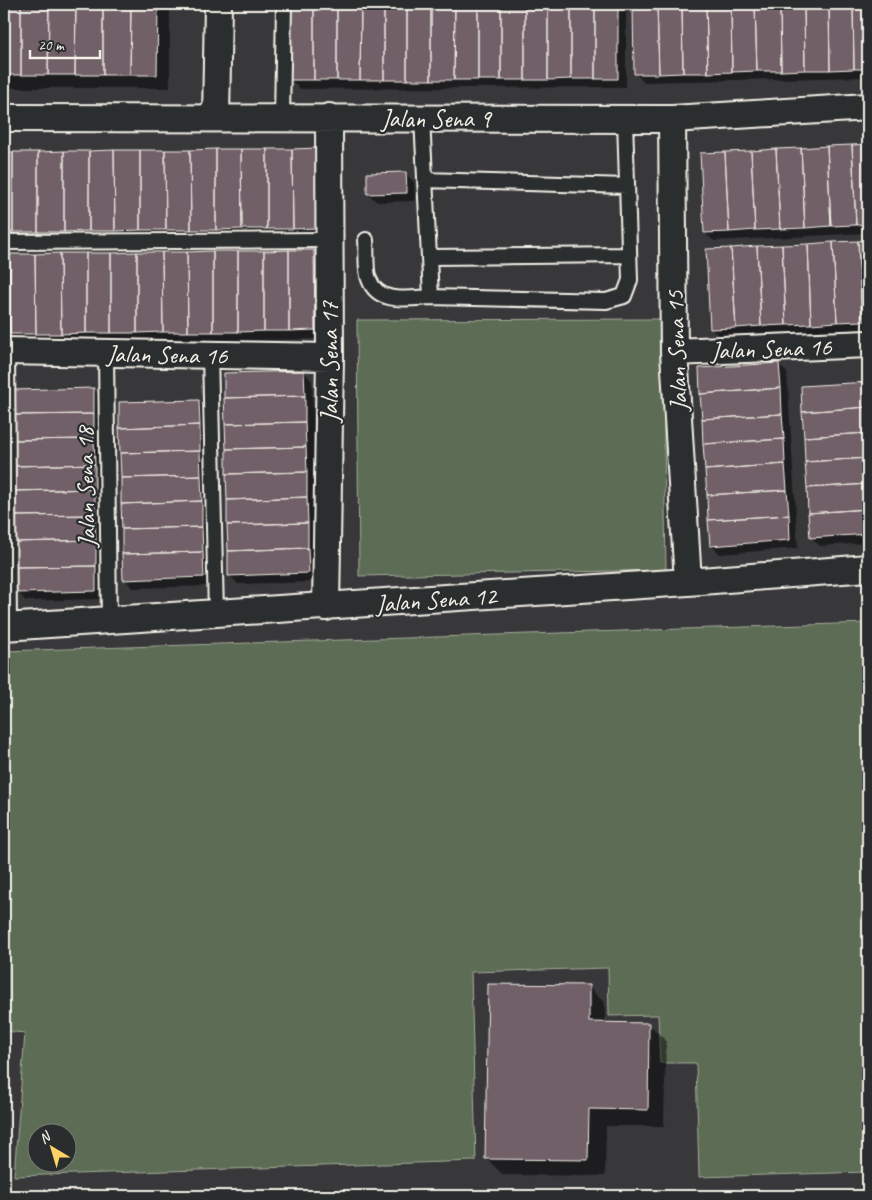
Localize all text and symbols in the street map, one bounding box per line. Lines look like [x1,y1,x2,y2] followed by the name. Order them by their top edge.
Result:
[30,28,100,60] scale bar
[38,36,65,55] text: 20 m
[380,103,493,135] street label: Jalan Sena 9
[659,288,695,413] street label: Jalan Sena 15
[314,300,346,423] street label: Jalan Sena 17
[709,331,833,367] street label: Jalan Sena 16
[105,338,228,372] street label: Jalan Sena 16
[69,424,103,549] street label: Jalan Sena 18
[374,580,499,620] street label: Jalan Sena 12
[28,1122,78,1172] north arrow
[36,1127,55,1148] text: N

